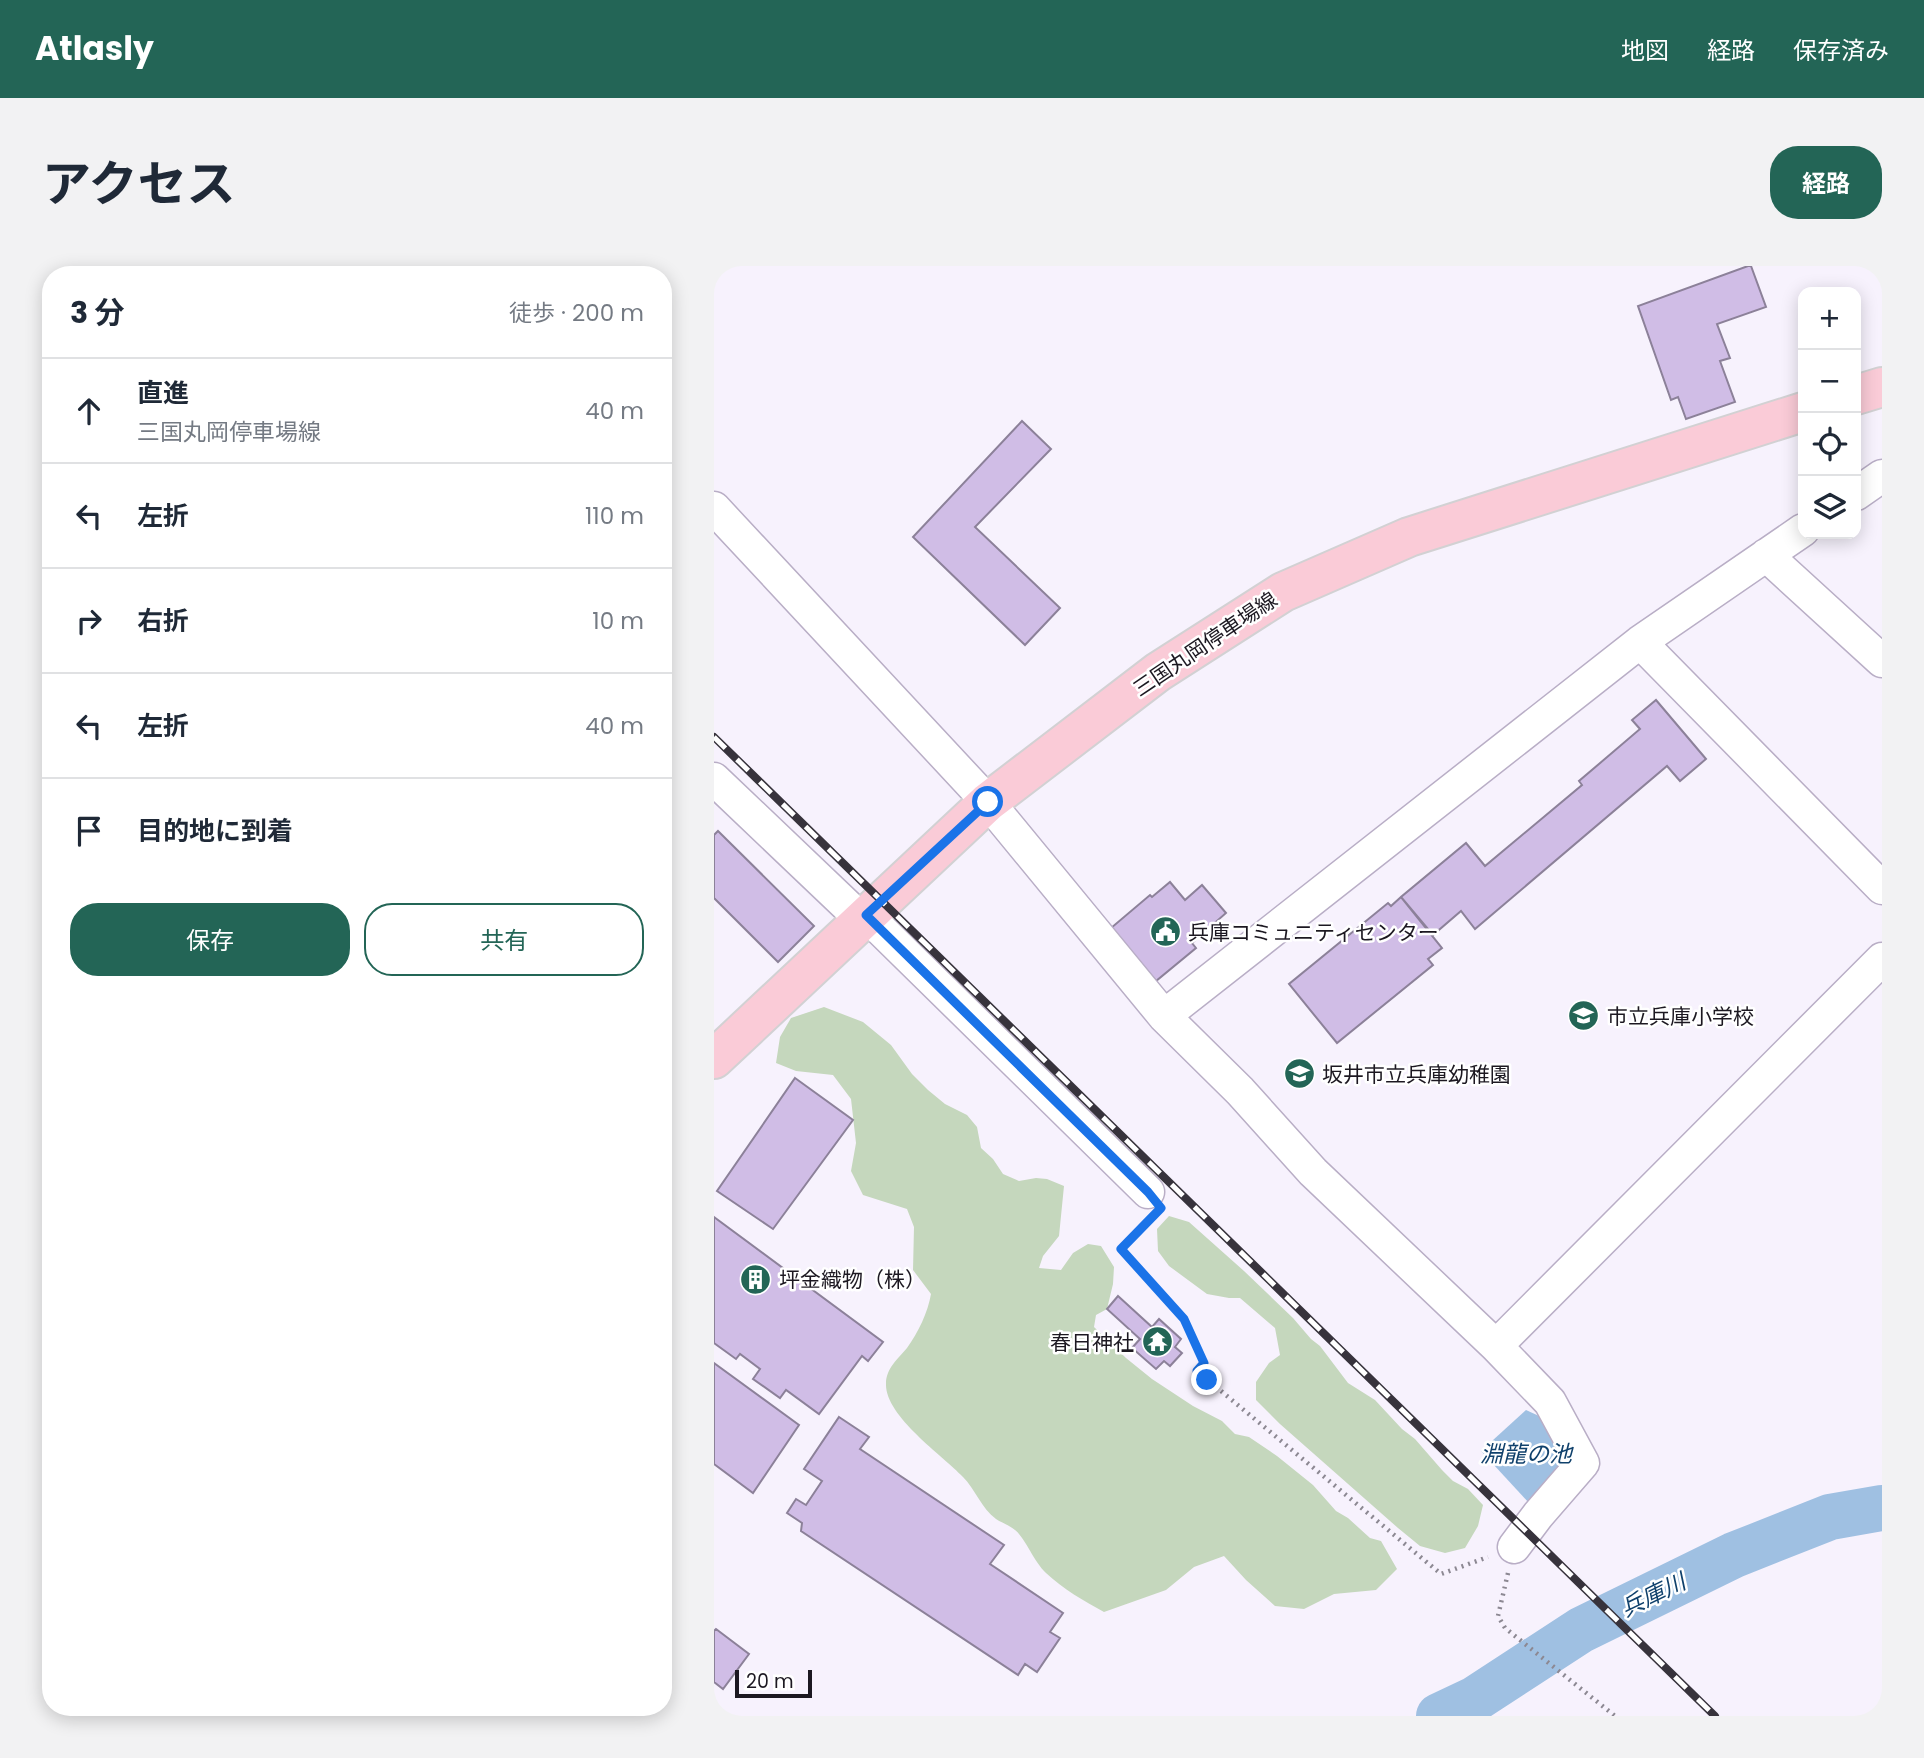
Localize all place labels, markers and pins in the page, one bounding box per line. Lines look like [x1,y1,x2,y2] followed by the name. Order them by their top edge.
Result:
[1148,915,1182,949] public building icon: 兵庫コミュニティセンター
[1188,918,1439,947] place label: 兵庫コミュニティセンター
[1567,999,1601,1033] school or university icon: 市立兵庫小学校
[1607,1002,1754,1031] place label: 市立兵庫小学校
[1282,1057,1316,1091] school or university icon: 坂井市立兵庫幼稚園
[1322,1060,1511,1089] place label: 坂井市立兵庫幼稚園
[739,1262,773,1296] building icon: 坪金織物（株）
[779,1265,926,1294] place label: 坪金織物（株）
[1140,1325,1174,1359] temple icon: 春日神社
[1050,1328,1134,1357] place label: 春日神社

